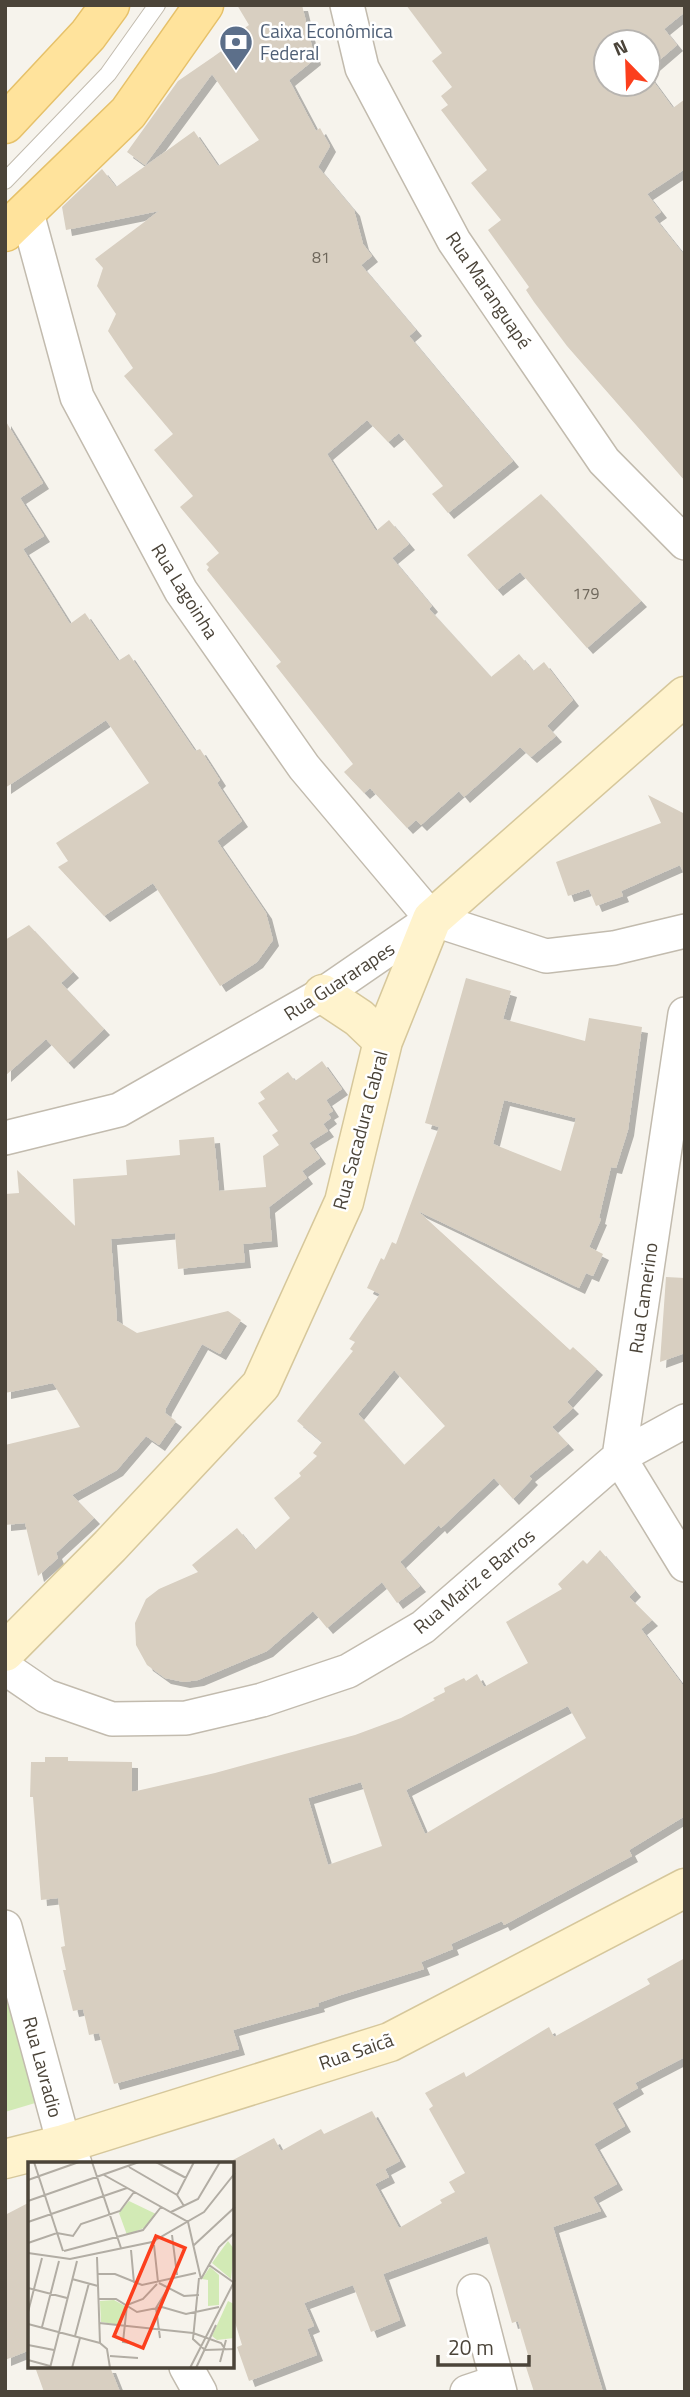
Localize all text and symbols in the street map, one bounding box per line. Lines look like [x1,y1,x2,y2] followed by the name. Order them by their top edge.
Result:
[260,16,393,67] place label: Caixa Econômica Federal
[217,23,255,72] bank icon: Caixa Econômica Federal
[592,28,662,98] north arrow
[608,31,632,63] text: N
[439,225,540,354] street label: Rua Maranguapé
[312,245,330,269] house number: 81
[145,537,227,645] street label: Rua Lagoinha
[573,581,599,605] house number: 179
[277,934,400,1027] street label: Rua Guararapes
[324,1047,395,1213] street label: Rua Sacadura Cabral
[620,1241,665,1355] street label: Rua Camerino
[406,1521,541,1640] street label: Rua Mariz e Barros
[16,2013,71,2121] street label: Rua Lavradio
[315,2024,398,2077] street label: Rua Saicã
[28,2162,234,2369] inset map
[438,2324,529,2368] scale bar
[448,2331,494,2363] text: 20 m

